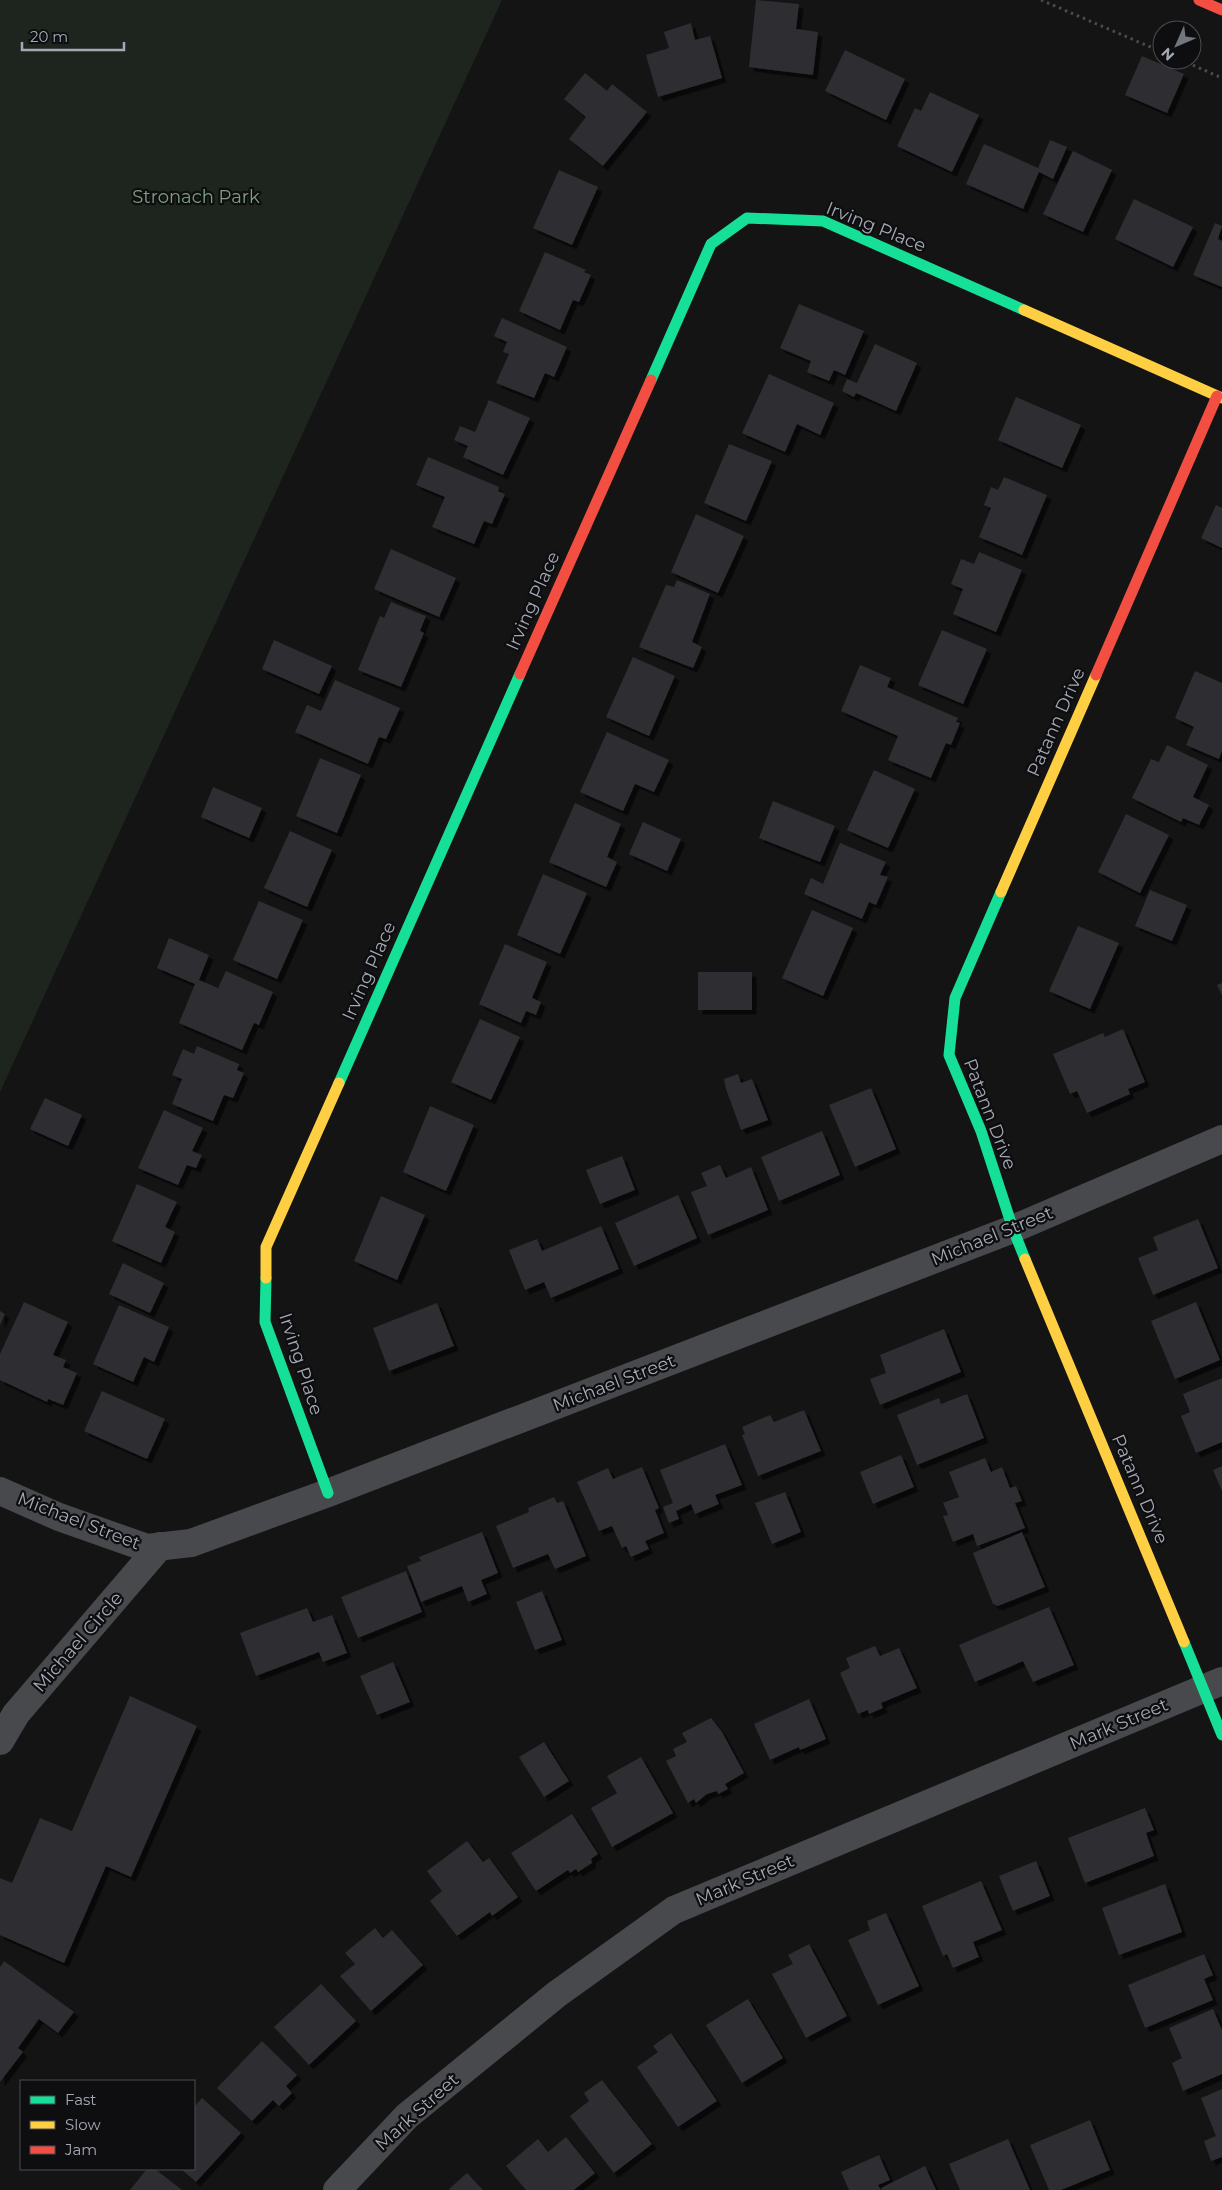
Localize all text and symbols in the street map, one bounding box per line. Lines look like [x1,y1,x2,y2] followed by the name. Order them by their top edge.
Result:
[22,20,125,52] scale bar
[1152,20,1202,70] north arrow
[30,27,68,46] text: 20 m
[1157,44,1178,65] text: N
[132,186,260,208] park label: Stronach Park
[823,197,929,257] street label: Irving Place
[501,548,565,654] street label: Irving Place
[1022,664,1090,780] street label: Patann Drive
[337,918,401,1024] street label: Irving Place
[959,1055,1021,1173] street label: Patann Drive
[928,1202,1056,1270] street label: Michael Street
[274,1310,328,1418] street label: Irving Place
[550,1349,678,1417] street label: Michael Street
[1107,1431,1173,1547] street label: Patann Drive
[15,1487,143,1555] street label: Michael Street
[29,1587,128,1697] street label: Michael Circle
[1066,1693,1172,1755] street label: Mark Street
[692,1849,798,1911] street label: Mark Street
[371,2069,463,2155] street label: Mark Street
[20,2080,195,2170] legend
[65,2090,96,2109] text: Fast
[65,2115,101,2134] text: Slow
[64,2140,97,2159] text: Jam

